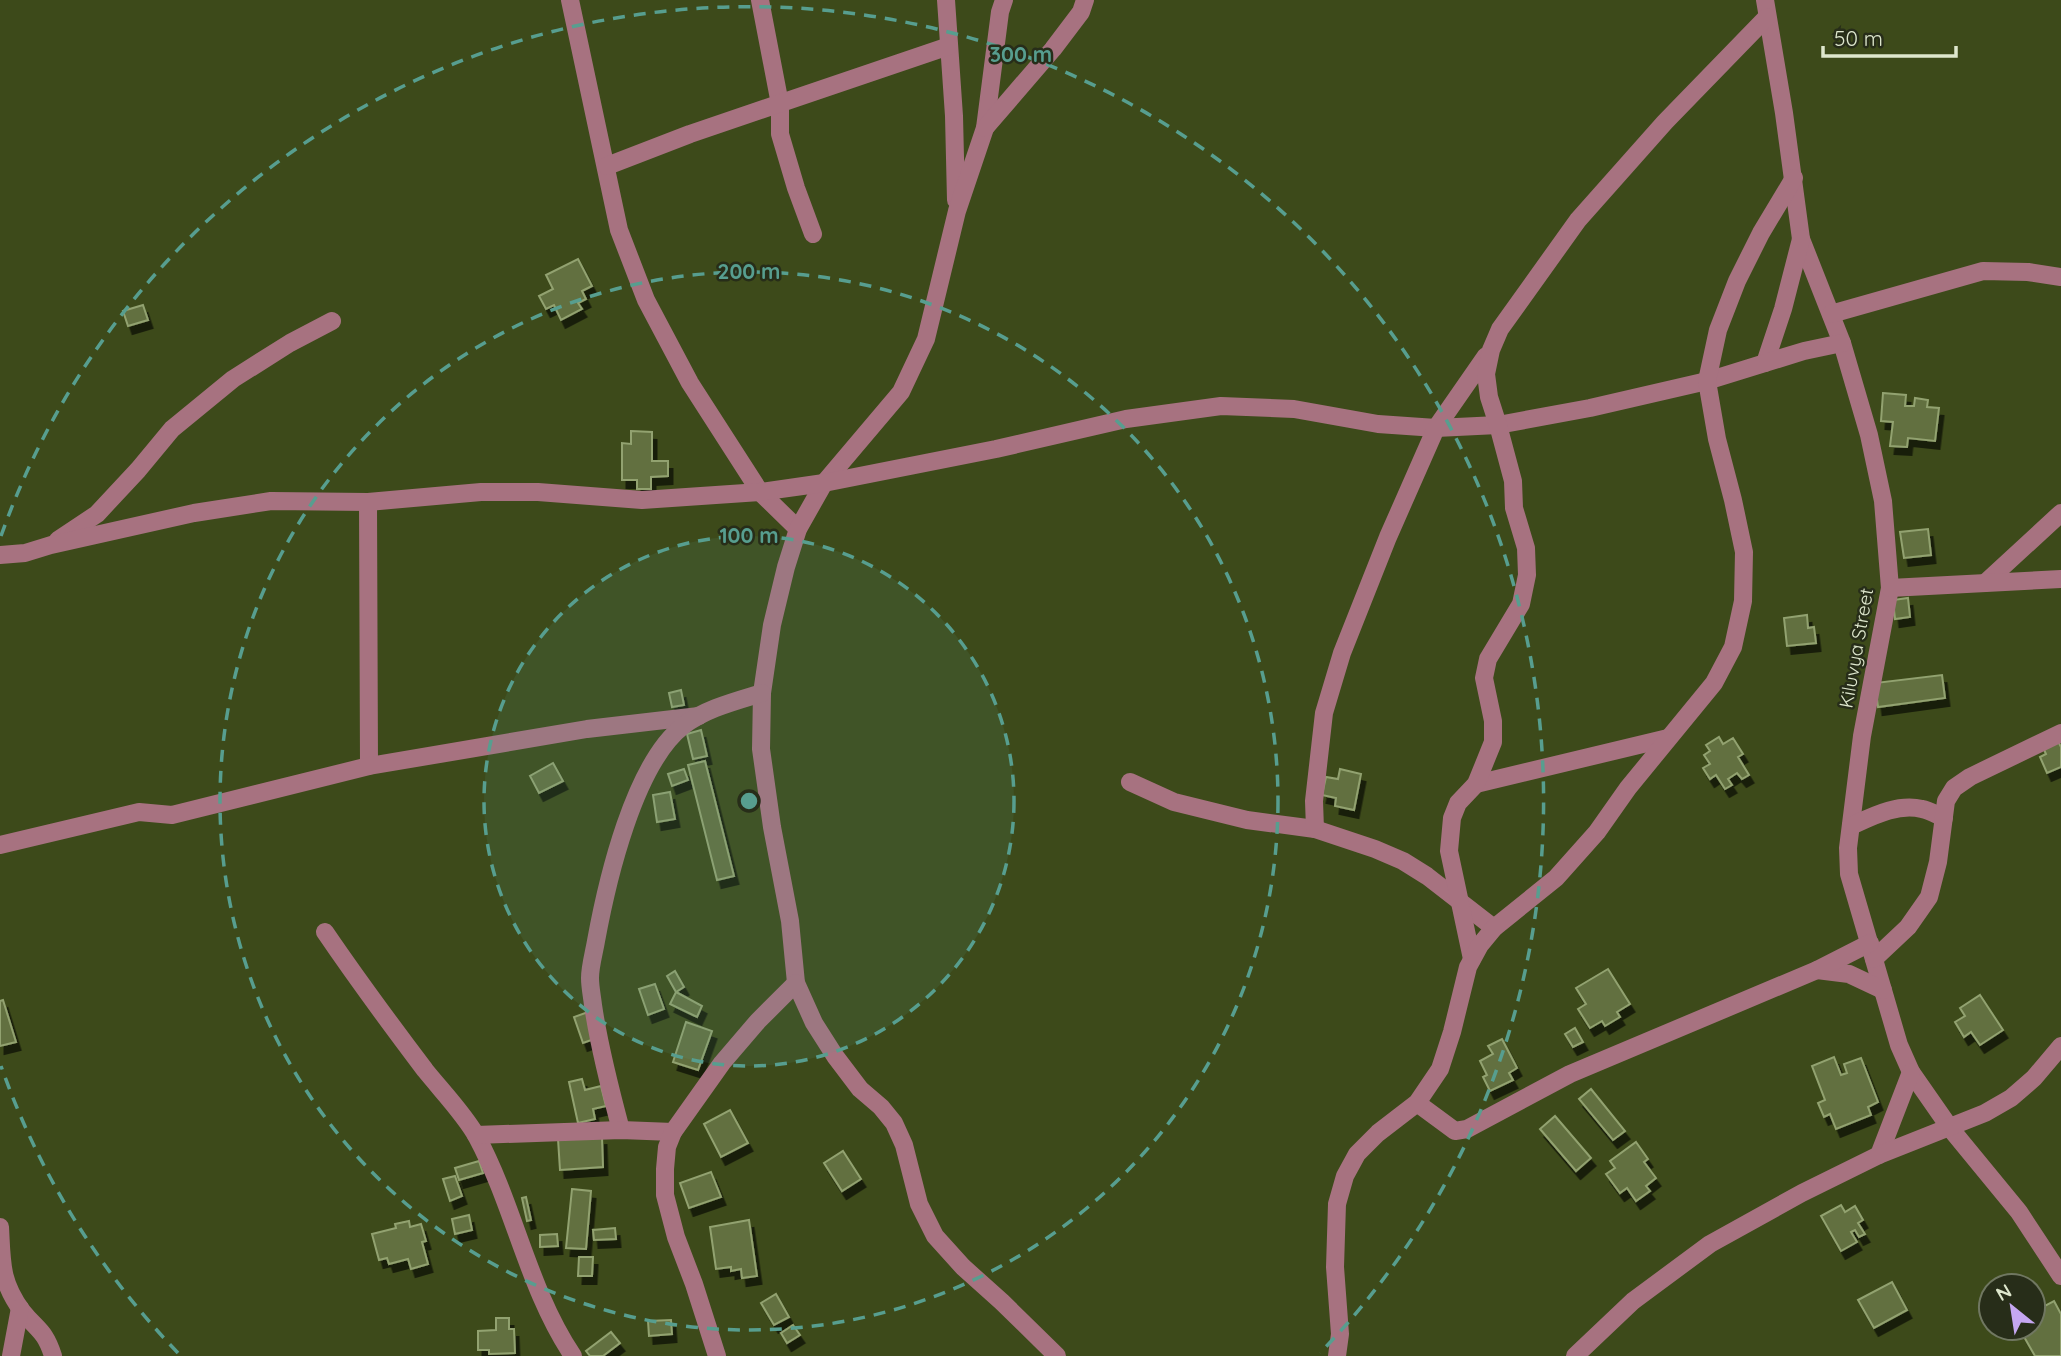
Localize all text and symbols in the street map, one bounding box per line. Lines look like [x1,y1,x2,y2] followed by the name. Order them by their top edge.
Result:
[1823,14,1956,58] scale bar
[1834,25,1883,51] text: 50 m
[990,41,1052,67] text: 300 m
[718,258,780,284] text: 200 m
[719,522,779,548] text: 100 m
[1834,586,1878,710] street label: Kiluvya Street
[737,789,761,813] centre of rings
[1977,1272,2047,1342] north arrow
[1991,1278,2016,1306] text: N

